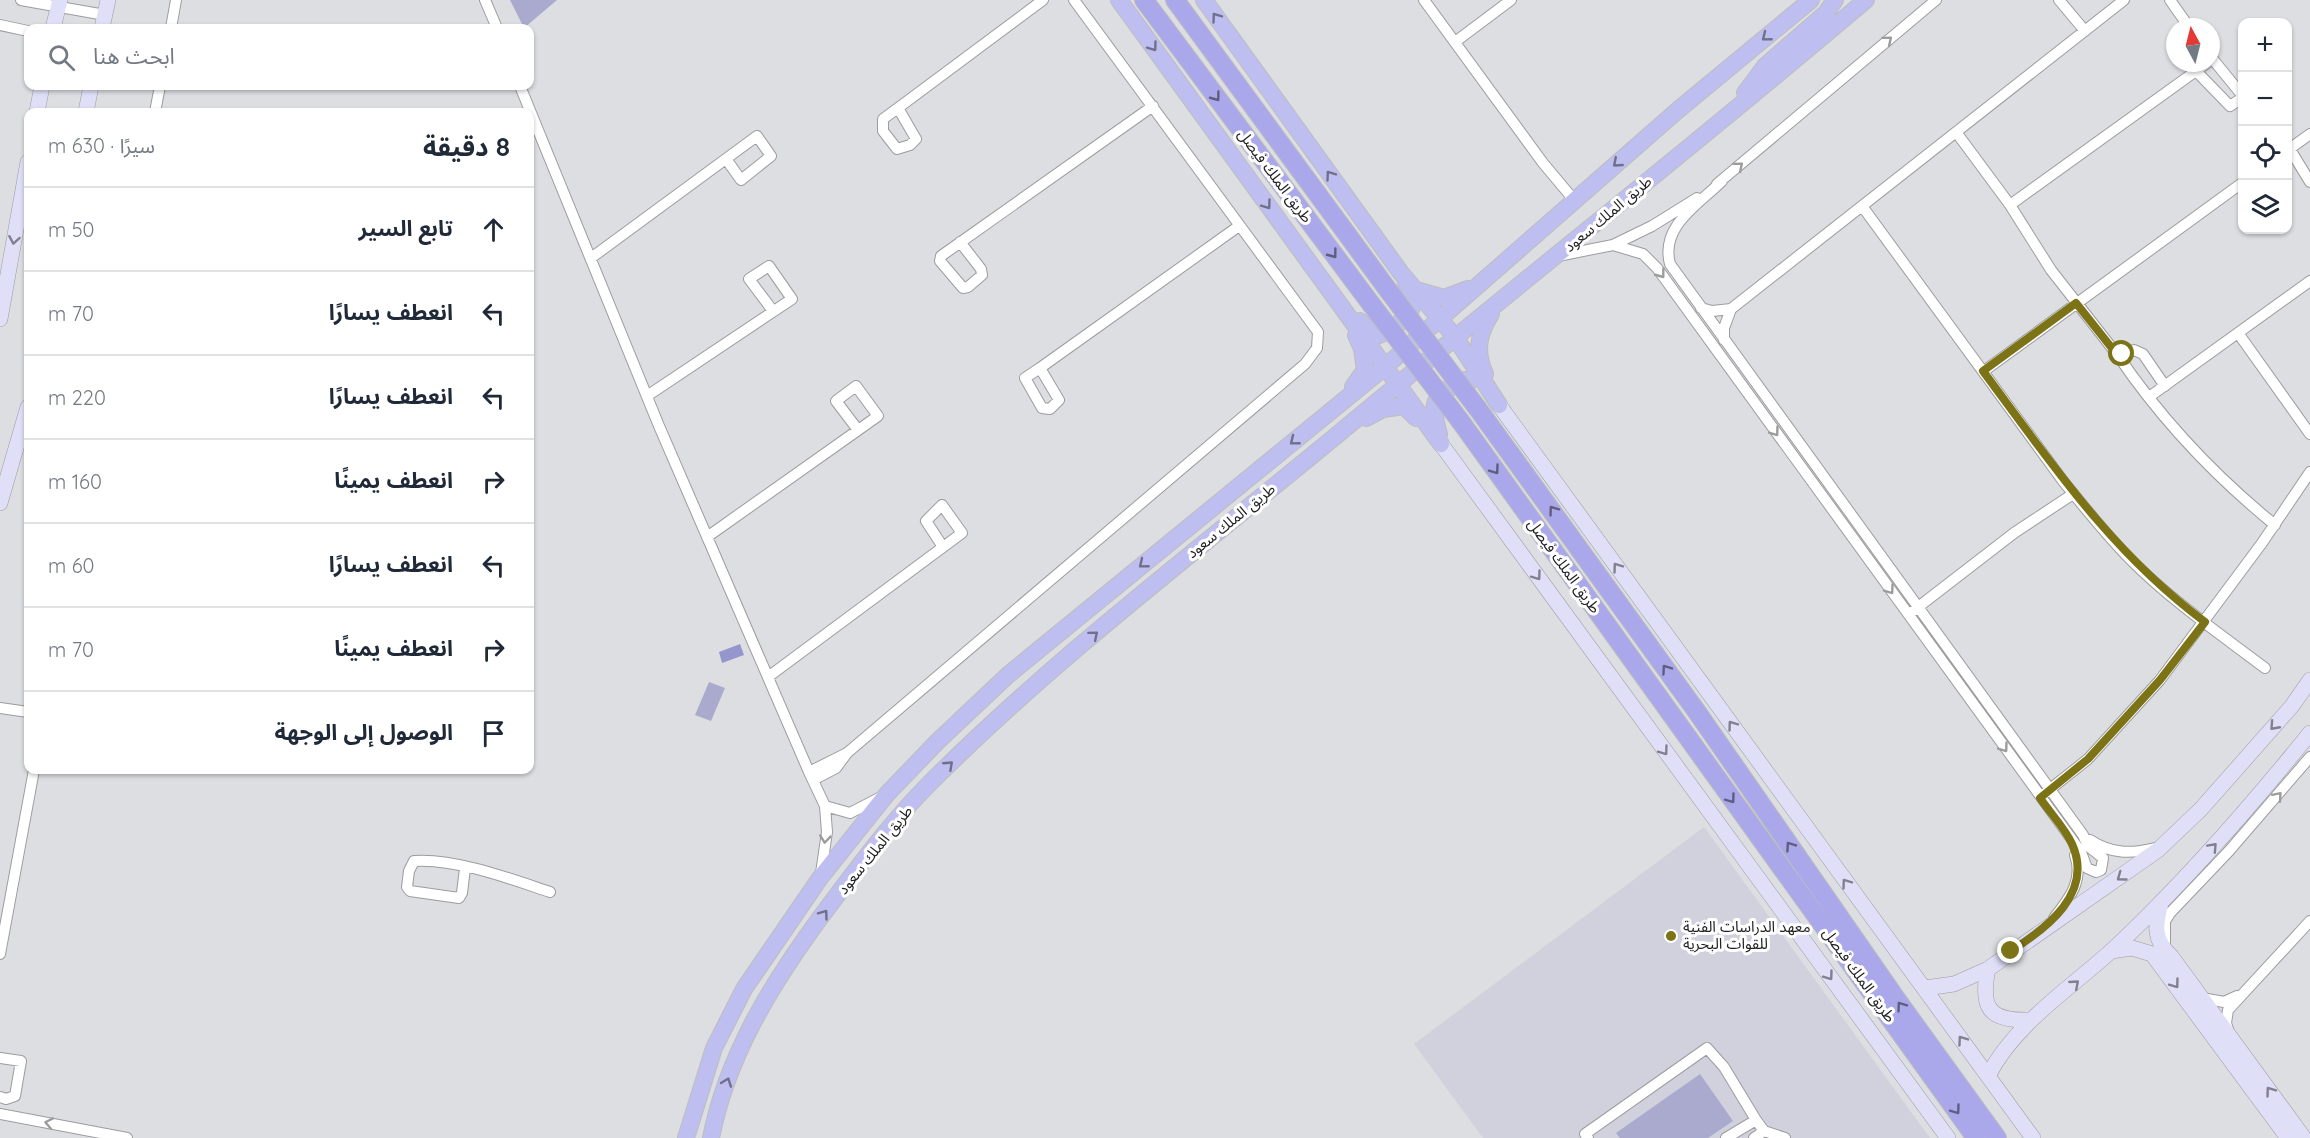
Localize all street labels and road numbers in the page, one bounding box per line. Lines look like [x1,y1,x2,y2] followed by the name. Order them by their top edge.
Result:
[1233,125,1317,227] street label: طريق الملك فيصل
[1560,171,1656,257] street label: طريق الملك سعود
[1182,479,1280,563] street label: طريق الملك سعود
[1523,515,1605,617] street label: طريق الملك فيصل
[833,801,917,899] street label: طريق الملك سعود
[1818,924,1900,1026] street label: طريق الملك فيصل

